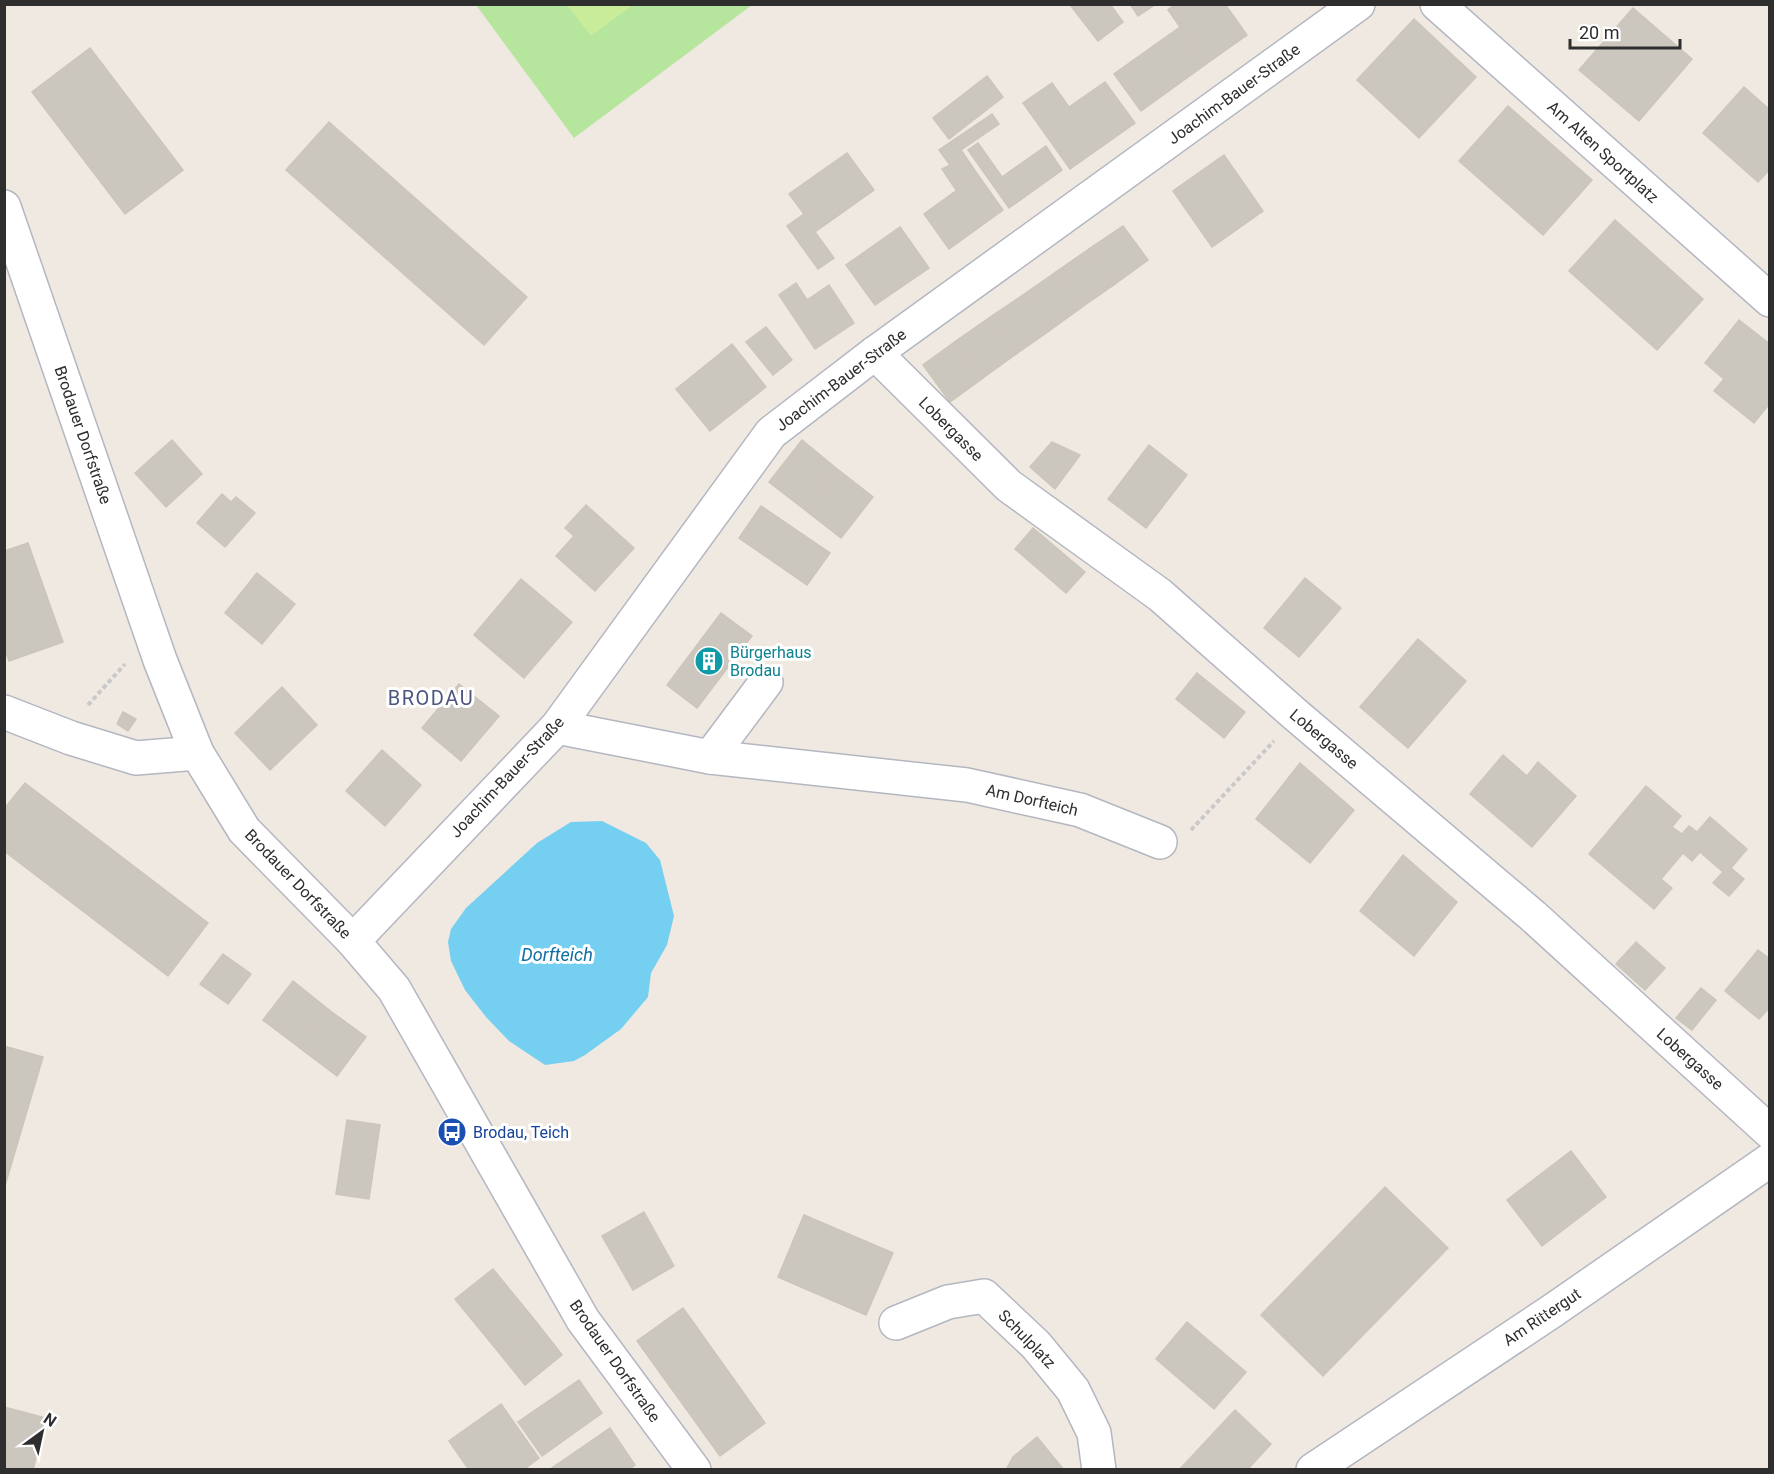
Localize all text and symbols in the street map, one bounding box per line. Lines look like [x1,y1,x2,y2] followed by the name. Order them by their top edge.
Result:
[1570,12,1680,50] scale bar
[1579,22,1619,43] text: 20 m
[1164,40,1304,148] street label: Joachim-Bauer-Straße
[1544,97,1662,207] street label: Am Alten Sportplatz
[772,325,910,435] street label: Joachim-Bauer-Straße
[50,363,116,507] street label: Brodauer Dorfstraße
[915,393,987,465] street label: Lobergasse
[730,643,812,680] place label: Bürgerhaus Brodau
[693,645,725,677] building icon: Bürgerhaus Brodau
[388,686,474,710] district label: BRODAU
[1286,705,1362,773] street label: Lobergasse
[446,713,568,841] street label: Joachim-Bauer-Straße
[984,780,1080,820] street label: Am Dorfteich
[241,825,355,943] street label: Brodauer Dorfstraße
[521,944,593,965] water label: Dorfteich
[1653,1024,1727,1094] street label: Lobergasse
[436,1116,468,1148] bus stop icon: Brodau, Teich
[473,1123,569,1142] place label: Brodau, Teich
[1500,1284,1584,1350] street label: Am Rittergut
[566,1296,664,1426] street label: Brodauer Dorfstraße
[994,1306,1060,1372] street label: Schulplatz
[12,1402,72,1462] north arrow
[40,1409,60,1431] text: N

